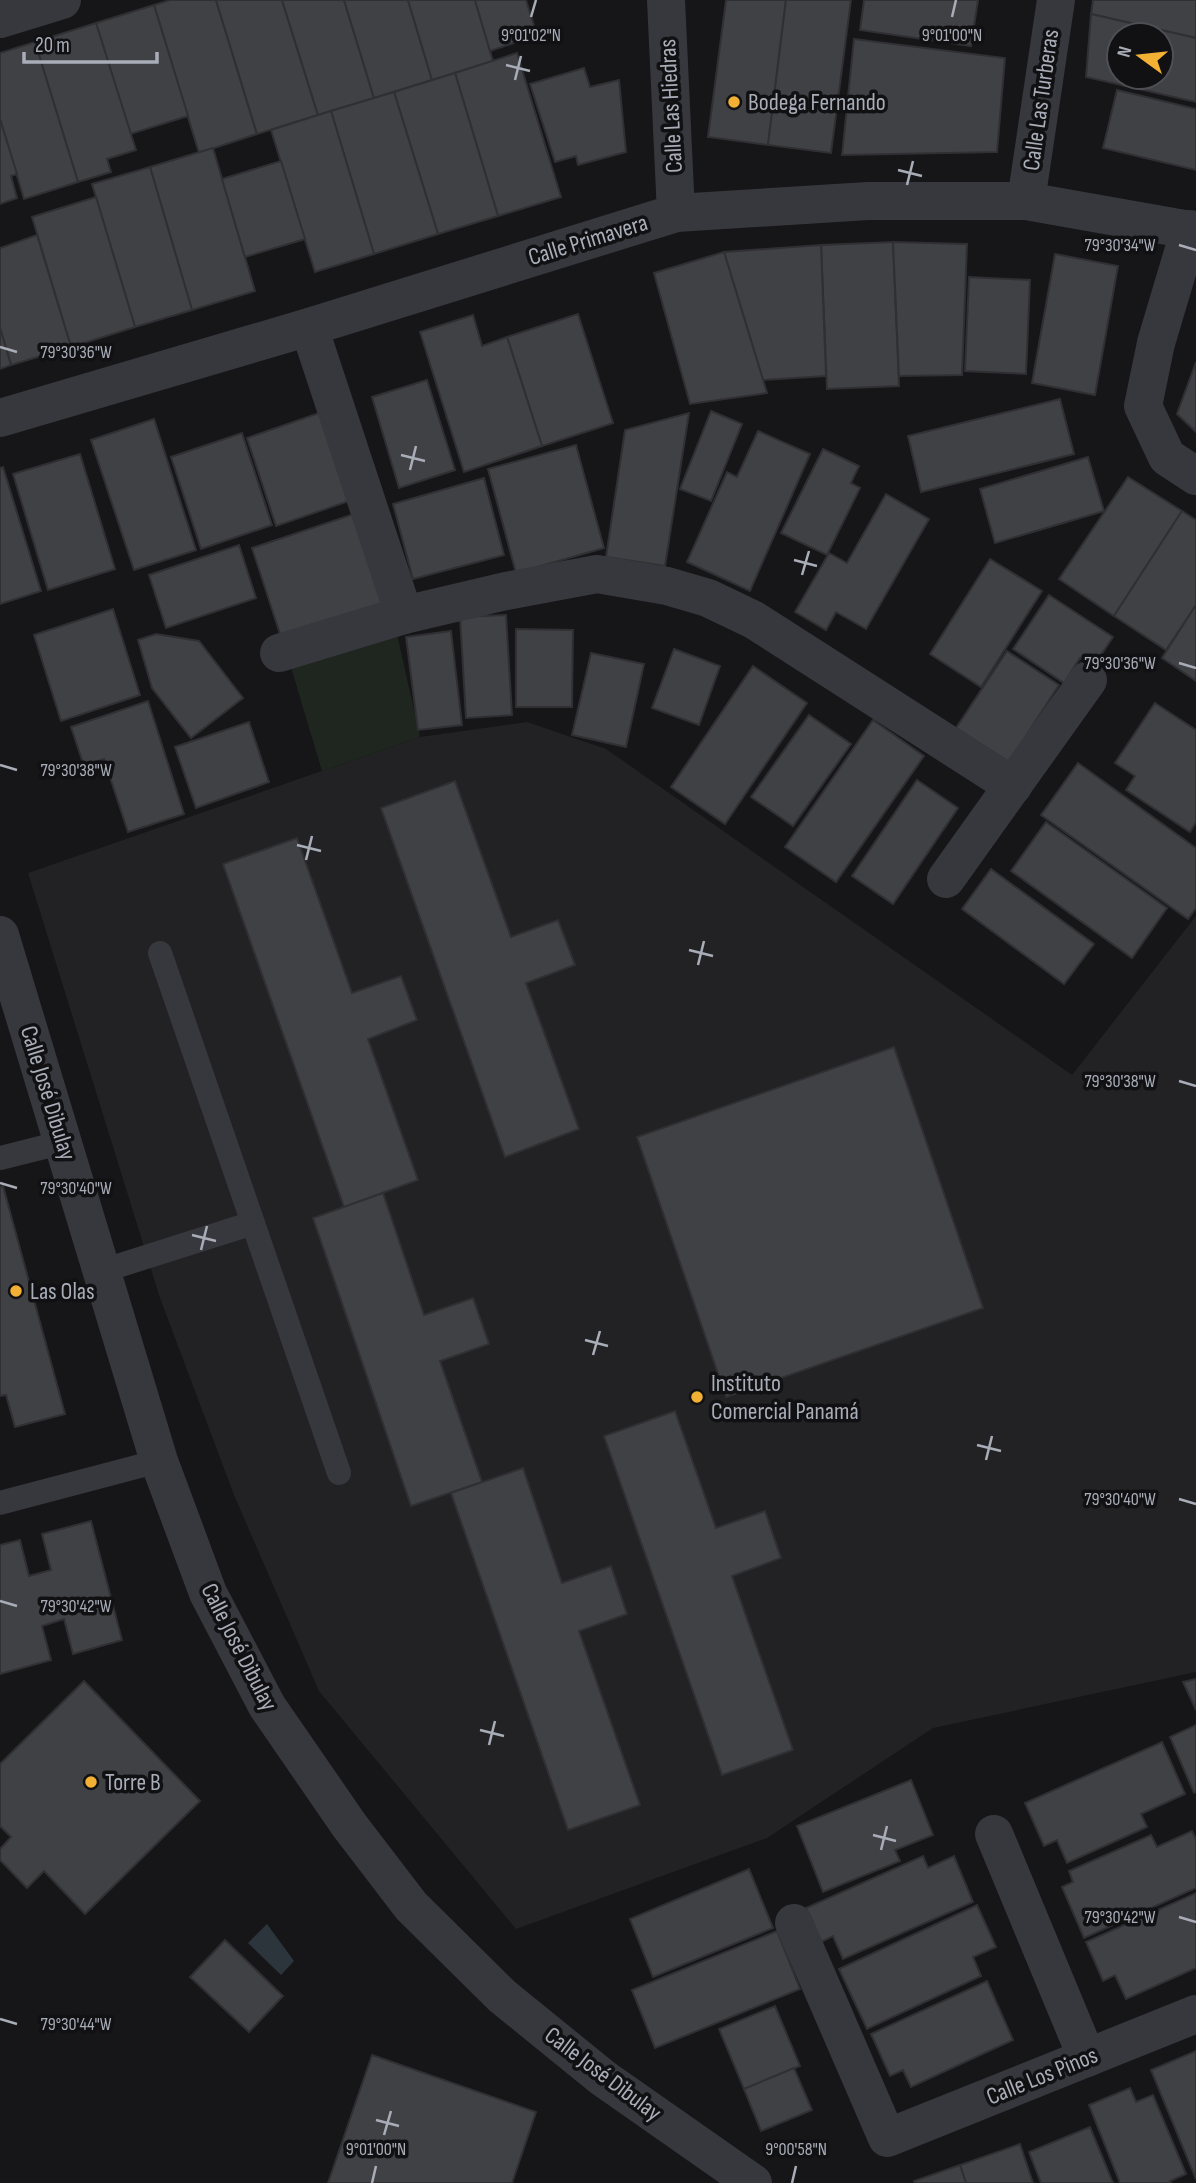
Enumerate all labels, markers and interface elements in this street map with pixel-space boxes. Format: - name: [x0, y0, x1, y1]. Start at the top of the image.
- scale bar: [24, 21, 158, 65]
- north arrow: [1105, 21, 1175, 91]
- text: 9°01'02"N: [501, 25, 561, 46]
- text: 9°01'00"N: [922, 25, 982, 46]
- street label: Calle Las Turberas: [1017, 28, 1065, 172]
- text: 20 m: [35, 33, 70, 58]
- street label: Calle Las Hiedras: [653, 38, 689, 174]
- text: N: [1113, 44, 1137, 60]
- place label: Bodega Fernando: [748, 88, 886, 117]
- marker: Bodega Fernando: [726, 94, 742, 110]
- street label: Calle Primavera: [525, 208, 651, 272]
- text: 79°30'34"W: [1084, 235, 1156, 256]
- text: 79°30'36"W: [40, 342, 112, 363]
- text: 79°30'36"W: [1084, 653, 1156, 674]
- text: 79°30'38"W: [40, 760, 112, 781]
- street label: Calle José Dibulay: [14, 1022, 82, 1164]
- text: 79°30'38"W: [1084, 1071, 1156, 1092]
- text: 79°30'40"W: [40, 1178, 112, 1199]
- place label: Las Olas: [30, 1277, 95, 1306]
- marker: Las Olas: [8, 1283, 24, 1299]
- place label: Instituto Comercial Panamá: [711, 1369, 859, 1426]
- marker: Instituto Comercial Panamá: [689, 1389, 705, 1405]
- text: 79°30'40"W: [1084, 1489, 1156, 1510]
- street label: Calle José Dibulay: [195, 1579, 283, 1715]
- text: 79°30'42"W: [41, 1596, 112, 1617]
- place label: Torre B: [105, 1768, 161, 1797]
- marker: Torre B: [83, 1774, 99, 1790]
- text: 79°30'42"W: [1085, 1907, 1156, 1928]
- text: 79°30'44"W: [40, 2014, 112, 2035]
- street label: Calle José Dibulay: [539, 2021, 667, 2127]
- street label: Calle Los Pinos: [982, 2041, 1102, 2111]
- text: 9°01'00"N: [346, 2139, 406, 2160]
- text: 9°00'58"N: [765, 2139, 827, 2160]

